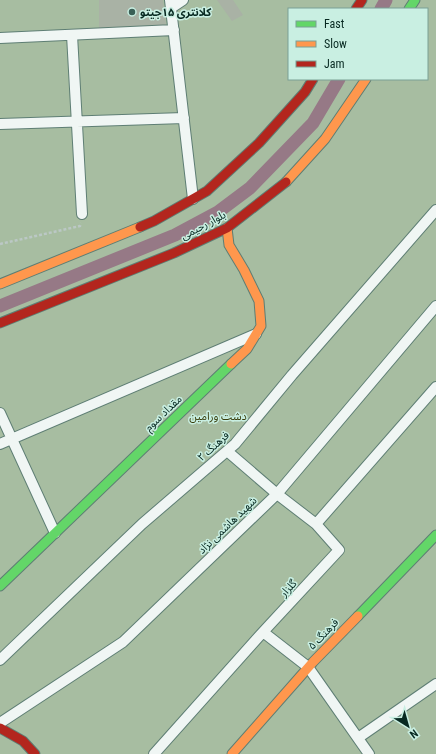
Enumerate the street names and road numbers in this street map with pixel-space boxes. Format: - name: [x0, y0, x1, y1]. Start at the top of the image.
- street label: بلوار رحیمی: [178, 208, 228, 243]
- street label: مقداد سوم: [142, 392, 185, 435]
- street label: فرهنگ ۲: [195, 429, 232, 464]
- street label: شهید هاشمی نژاد: [195, 494, 260, 557]
- street label: گلزار: [277, 577, 300, 600]
- street label: فرهنگ ۵: [305, 616, 341, 653]

